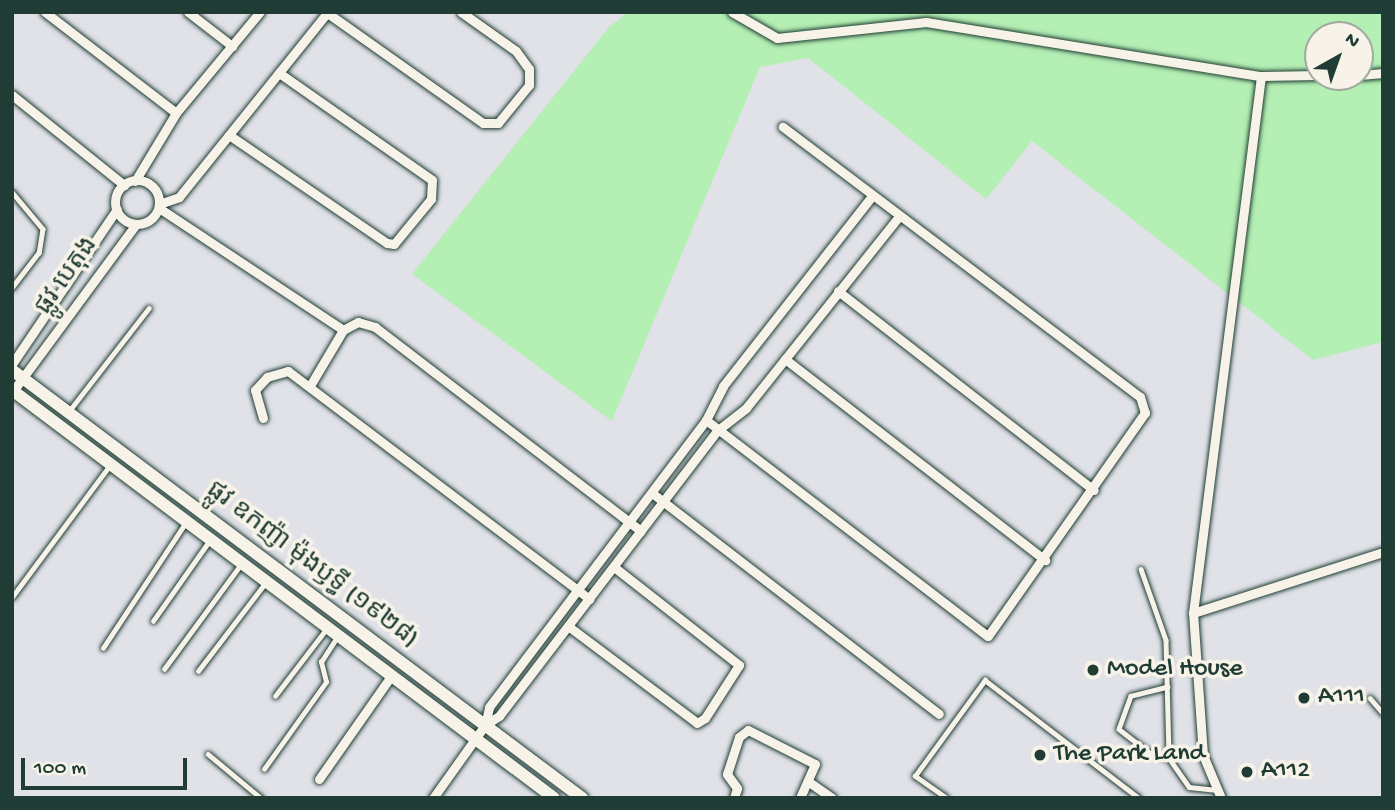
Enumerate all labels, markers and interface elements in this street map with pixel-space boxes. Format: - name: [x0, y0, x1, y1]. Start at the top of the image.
- north arrow: [1304, 21, 1374, 91]
- text: N: [1339, 28, 1364, 54]
- street label: ផ្លូវ បេតុង: [30, 232, 106, 322]
- street label: ផ្លូវ ឧកញ៉ា ម៉ុងឫទ្ធី (១៩២៨): [199, 476, 423, 656]
- place label: Model House: [1107, 654, 1243, 686]
- marker: Model House: [1085, 662, 1101, 678]
- place label: A111: [1318, 682, 1365, 714]
- marker: A111: [1296, 690, 1312, 706]
- place label: The Park Land: [1054, 739, 1205, 771]
- scale bar: [24, 744, 191, 788]
- marker: The Park Land: [1032, 747, 1048, 763]
- place label: A112: [1261, 756, 1310, 788]
- text: 100 m: [34, 757, 86, 782]
- marker: A112: [1239, 764, 1255, 780]

